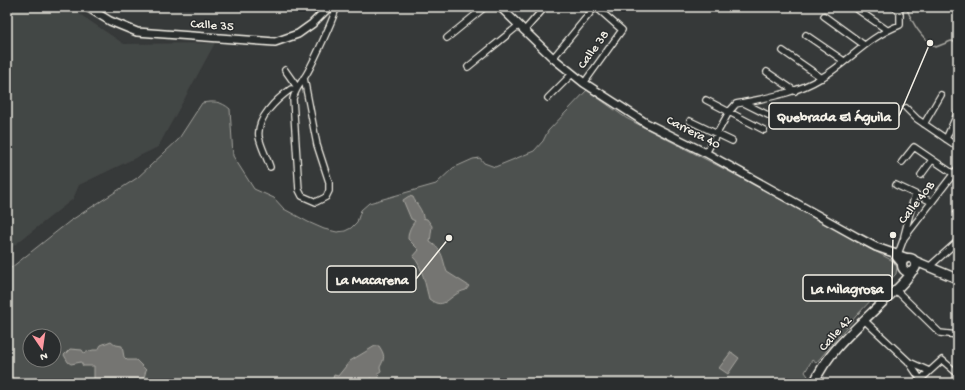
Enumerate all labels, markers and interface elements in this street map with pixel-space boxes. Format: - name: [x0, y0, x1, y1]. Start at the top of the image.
- street label: Calle 35: [190, 17, 234, 35]
- street label: Calle 38: [575, 28, 613, 72]
- callout: Quebrada El Águila: [769, 103, 899, 129]
- text: Quebrada El Águila: [777, 109, 892, 127]
- street label: Carrera 40: [663, 113, 723, 153]
- street label: Calle 40B: [896, 178, 939, 227]
- callout: La Macarena: [327, 266, 416, 292]
- text: La Macarena: [336, 273, 410, 290]
- callout: La Milagrosa: [803, 275, 892, 301]
- text: La Milagrosa: [811, 282, 885, 299]
- street label: Calle 42: [816, 313, 856, 355]
- north arrow: [22, 328, 62, 368]
- text: N: [39, 349, 49, 362]

